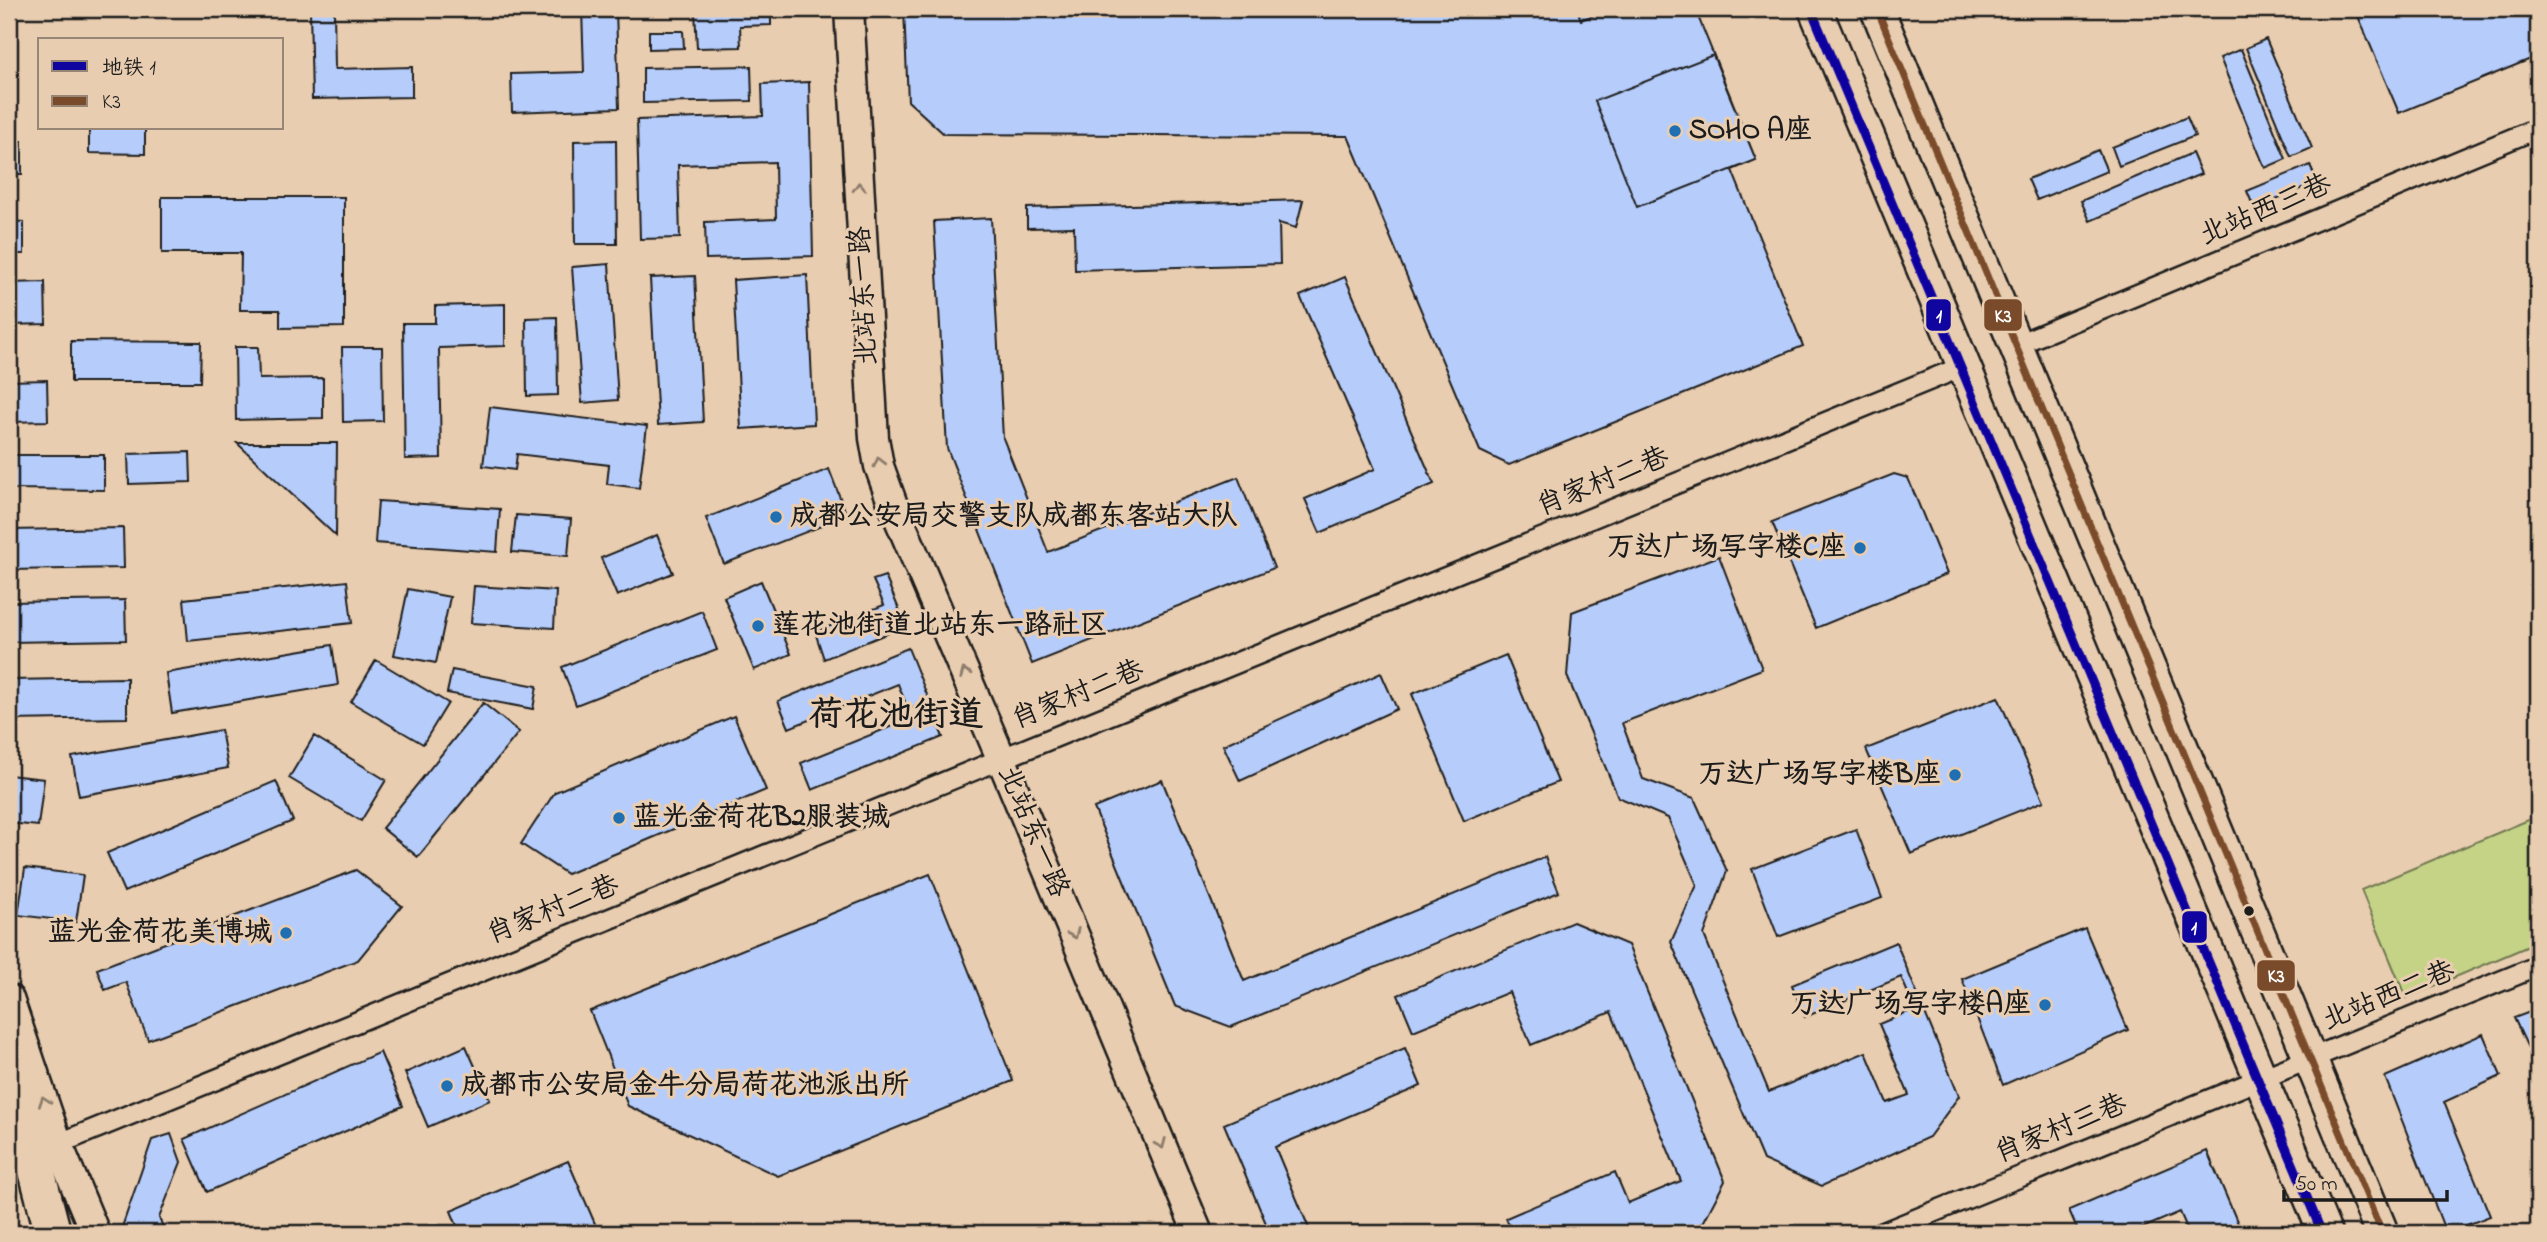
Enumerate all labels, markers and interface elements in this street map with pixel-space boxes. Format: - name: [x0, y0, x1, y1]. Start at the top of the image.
- legend: [38, 38, 284, 130]
- text: 地铁 1: [102, 54, 156, 84]
- text: K3: [102, 88, 121, 118]
- place label: SOHO A座: [1689, 111, 1812, 152]
- marker: SOHO A座: [1667, 123, 1683, 139]
- street label: 北站西三巷: [2194, 164, 2339, 257]
- one-way arrow: [852, 181, 867, 192]
- street label: 北站东一路: [841, 225, 889, 367]
- line badge: 1: [1925, 298, 1952, 332]
- line badge: K3: [1983, 298, 2023, 332]
- text: 1: [1936, 304, 1942, 331]
- text: K3: [1994, 304, 2012, 331]
- street label: 肖家村二巷: [1530, 437, 1677, 528]
- one-way arrow: [873, 456, 887, 468]
- place label: 成都公安局交警支队成都东客站大队: [790, 497, 1238, 538]
- marker: 成都公安局交警支队成都东客站大队: [768, 509, 784, 525]
- place label: 万达广场写字楼C座: [1607, 528, 1846, 569]
- marker: 万达广场写字楼C座: [1852, 540, 1868, 556]
- place label: 莲花池街道北站东一路社区: [772, 606, 1108, 647]
- marker: 莲花池街道北站东一路社区: [750, 618, 766, 634]
- street label: 肖家村二巷: [1005, 650, 1152, 741]
- one-way arrow: [959, 667, 973, 679]
- district label: 荷花池街道: [808, 691, 984, 742]
- place label: 万达广场写字楼B座: [1698, 755, 1941, 796]
- street label: 北站东一路: [986, 760, 1078, 904]
- marker: 万达广场写字楼B座: [1947, 767, 1963, 783]
- place label: 蓝光金荷花B2服装城: [633, 798, 890, 839]
- marker: 蓝光金荷花B2服装城: [611, 810, 627, 826]
- street label: 肖家村二巷: [480, 865, 627, 956]
- unlabelled marker: [2242, 904, 2256, 918]
- line badge: 1: [2181, 910, 2208, 944]
- place label: 蓝光金荷花美博城: [48, 913, 272, 954]
- text: 1: [2191, 916, 2197, 943]
- marker: 蓝光金荷花美博城: [278, 925, 294, 941]
- one-way arrow: [1066, 927, 1080, 939]
- street label: 北站西二巷: [2316, 951, 2463, 1042]
- line badge: K3: [2256, 959, 2296, 992]
- text: K3: [2267, 964, 2285, 991]
- place label: 万达广场写字楼A座: [1790, 985, 2031, 1026]
- marker: 万达广场写字楼A座: [2037, 997, 2053, 1013]
- place label: 成都市公安局金牛分局荷花池派出所: [461, 1066, 909, 1107]
- marker: 成都市公安局金牛分局荷花池派出所: [439, 1078, 455, 1094]
- street label: 肖家村三巷: [1988, 1084, 2135, 1175]
- one-way arrow: [38, 1096, 52, 1108]
- one-way arrow: [1153, 1138, 1167, 1150]
- scale bar: [2284, 1158, 2447, 1202]
- text: 50 m: [2295, 1170, 2338, 1200]

